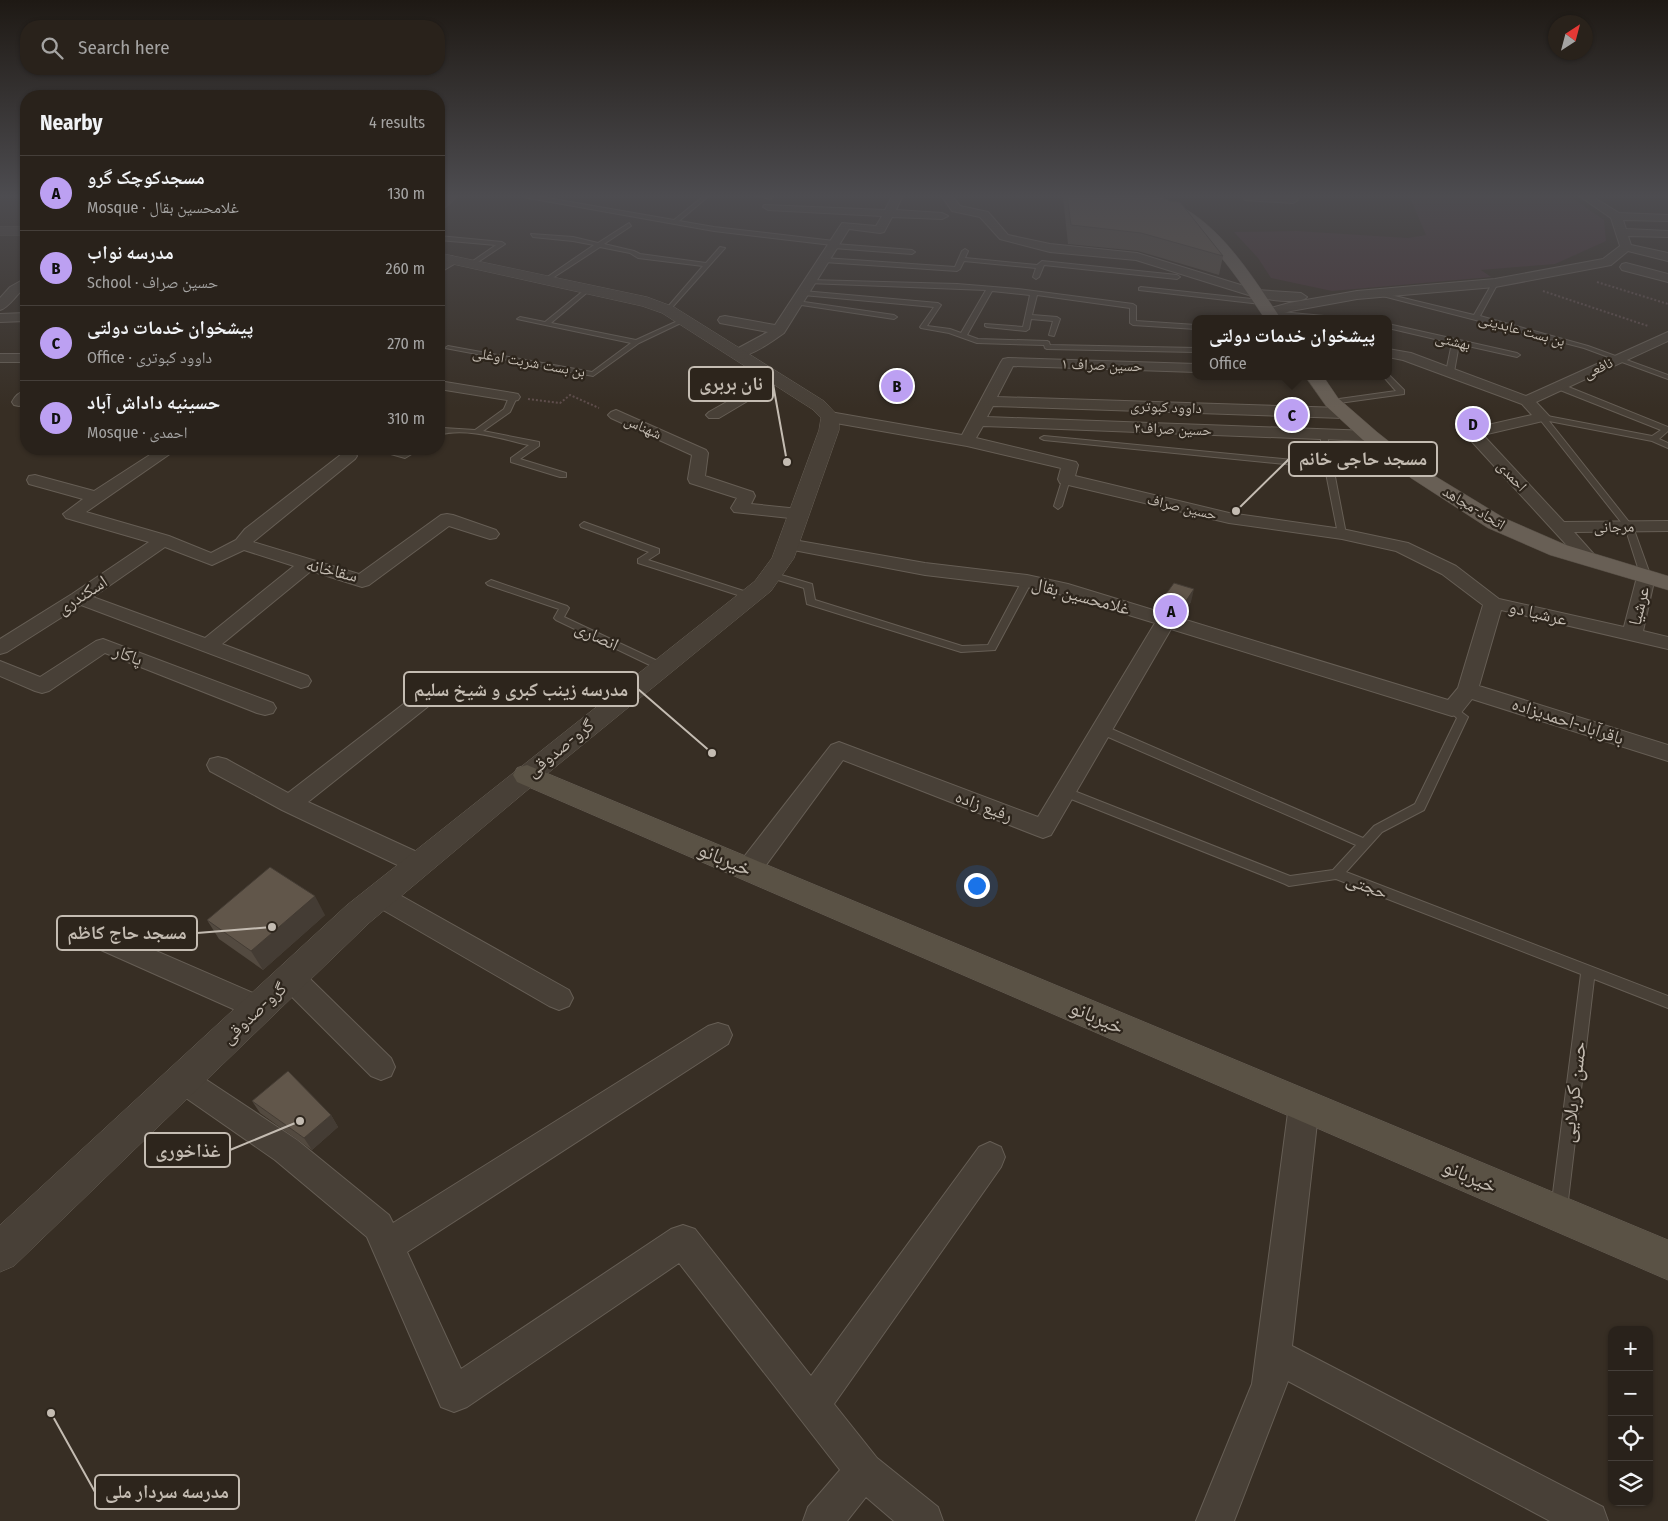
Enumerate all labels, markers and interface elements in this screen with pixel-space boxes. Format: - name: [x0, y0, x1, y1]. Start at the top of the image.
- north arrow: [1548, 15, 1593, 60]
- search box: [20, 20, 445, 75]
- icon: search: [38, 34, 66, 62]
- text: Search here: [78, 36, 170, 59]
- text: Nearby: [40, 110, 102, 136]
- text: 4 results: [369, 113, 425, 132]
- text: مسجدکوچک گرو: [87, 166, 205, 189]
- text: A: [52, 184, 60, 203]
- text: 130 m: [387, 184, 425, 203]
- text: Mosque · غلامحسین بقال: [87, 198, 239, 217]
- text: مدرسه نواب: [87, 241, 174, 264]
- text: B: [52, 259, 60, 278]
- text: 260 m: [386, 259, 425, 278]
- text: School · حسین صراف: [87, 273, 218, 292]
- street label: بن بست عابدینی: [1477, 310, 1567, 351]
- popup: [1192, 315, 1392, 380]
- text: پیشخوان خدمات دولتی: [87, 316, 253, 339]
- text: پیشخوان خدمات دولتی: [1209, 324, 1375, 347]
- street label: بهشتی: [1433, 328, 1472, 355]
- text: C: [52, 334, 60, 353]
- text: 270 m: [387, 334, 425, 353]
- street label: بن بست شربت اوغلی: [471, 343, 587, 382]
- text: Office · داوود کبوتری: [87, 348, 212, 367]
- street label: نافعی: [1580, 353, 1616, 384]
- text: Office: [1209, 354, 1247, 373]
- street label: حسین صراف ۱: [1061, 355, 1144, 376]
- callout: نان بربری: [689, 367, 773, 401]
- pin: B: [881, 367, 913, 405]
- text: نان بربری: [699, 372, 763, 395]
- text: حسینیه داداش آباد: [87, 391, 220, 414]
- pin: C: [1276, 396, 1308, 434]
- street label: داوود کبوتری: [1130, 397, 1202, 418]
- pin: D: [1457, 405, 1489, 443]
- text: D: [51, 409, 61, 428]
- text: 310 m: [388, 409, 425, 428]
- street label: شهناس: [621, 411, 665, 444]
- street label: حسین صراف۲: [1134, 419, 1213, 440]
- text: Mosque · احمدی: [87, 423, 187, 442]
- callout: مسجد حاجی خانم: [1289, 442, 1437, 476]
- text: مسجد حاجی خانم: [1299, 447, 1427, 471]
- street label: احمدی: [1493, 457, 1531, 496]
- street label: اتحاد-مجاهد: [1440, 482, 1508, 534]
- street label: حسین صراف: [1145, 490, 1219, 525]
- street label: مرجانی: [1594, 518, 1635, 537]
- street label: سقاخانه: [304, 553, 360, 587]
- street label: اسکندری: [52, 570, 112, 620]
- street label: غلامحسین بقال: [1030, 572, 1132, 620]
- street label: عرشیا: [1624, 584, 1654, 628]
- pin: A: [1155, 592, 1187, 630]
- street label: عرشیا دو: [1507, 596, 1569, 630]
- street label: انصاری: [572, 616, 622, 656]
- street label: پاکار: [109, 639, 146, 671]
- callout: مدرسه زینب کبری و شیخ سلیم: [404, 672, 638, 706]
- text: مدرسه زینب کبری و شیخ سلیم: [414, 678, 628, 702]
- street label: باقرآباد-احمدیزاده: [1509, 693, 1627, 749]
- street label: گرو-صدوقی: [522, 714, 599, 782]
- street label: رفیع زاده: [952, 785, 1016, 828]
- street label: خیربانو: [694, 836, 756, 882]
- street label: حجتی: [1343, 868, 1391, 904]
- your location: [964, 873, 990, 899]
- callout: مسجد حاج کاظم: [57, 916, 197, 950]
- text: مسجد حاج کاظم: [67, 921, 187, 945]
- street label: گرو-صدوقی: [217, 977, 291, 1049]
- street label: خیربانو: [1066, 994, 1128, 1040]
- street label: حسن کربلایی: [1554, 1040, 1592, 1144]
- callout: غذاخوری: [145, 1133, 230, 1167]
- text: غذاخوری: [155, 1139, 221, 1162]
- street label: خیربانو: [1439, 1153, 1501, 1199]
- map controls: [1608, 1326, 1653, 1506]
- button: +: [1608, 1326, 1653, 1371]
- button: −: [1608, 1371, 1653, 1416]
- button: locate: [1608, 1416, 1653, 1461]
- button: layers: [1608, 1461, 1653, 1506]
- callout: مدرسه سردار ملی: [95, 1475, 239, 1509]
- text: مدرسه سردار ملی: [105, 1480, 229, 1503]

